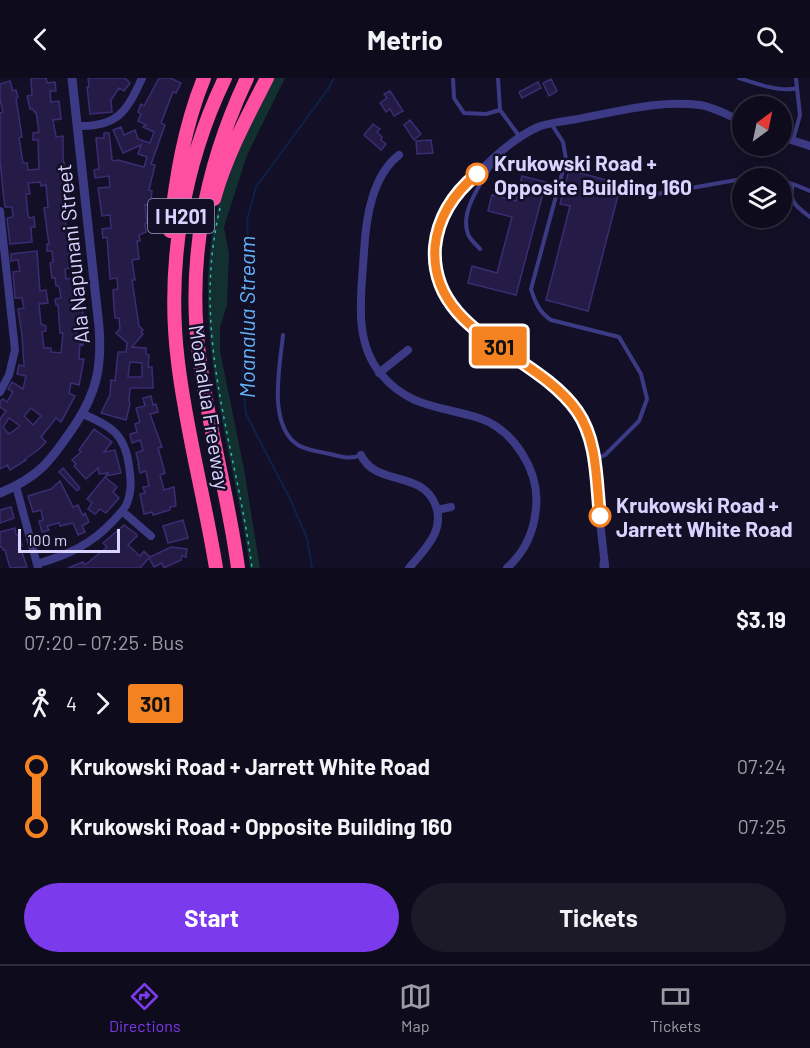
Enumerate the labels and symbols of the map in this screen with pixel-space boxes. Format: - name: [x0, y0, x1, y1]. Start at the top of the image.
- north arrow: [732, 96, 792, 156]
- place label: Krukowski Road + Opposite Building 160: [494, 150, 692, 199]
- street label: Ala Napunani Street: [50, 163, 94, 345]
- marker: Krukowski Road + Opposite Building 160: [466, 163, 488, 185]
- road number: I H201: [148, 199, 214, 233]
- water label: Moanalua Stream: [233, 236, 259, 398]
- street label: Moanalua Freeway: [185, 323, 235, 492]
- line badge: 301: [464, 326, 534, 366]
- place label: Krukowski Road + Jarrett White Road: [616, 492, 793, 541]
- marker: Krukowski Road + Jarrett White Road: [589, 505, 611, 527]
- scale bar: [18, 526, 120, 553]

